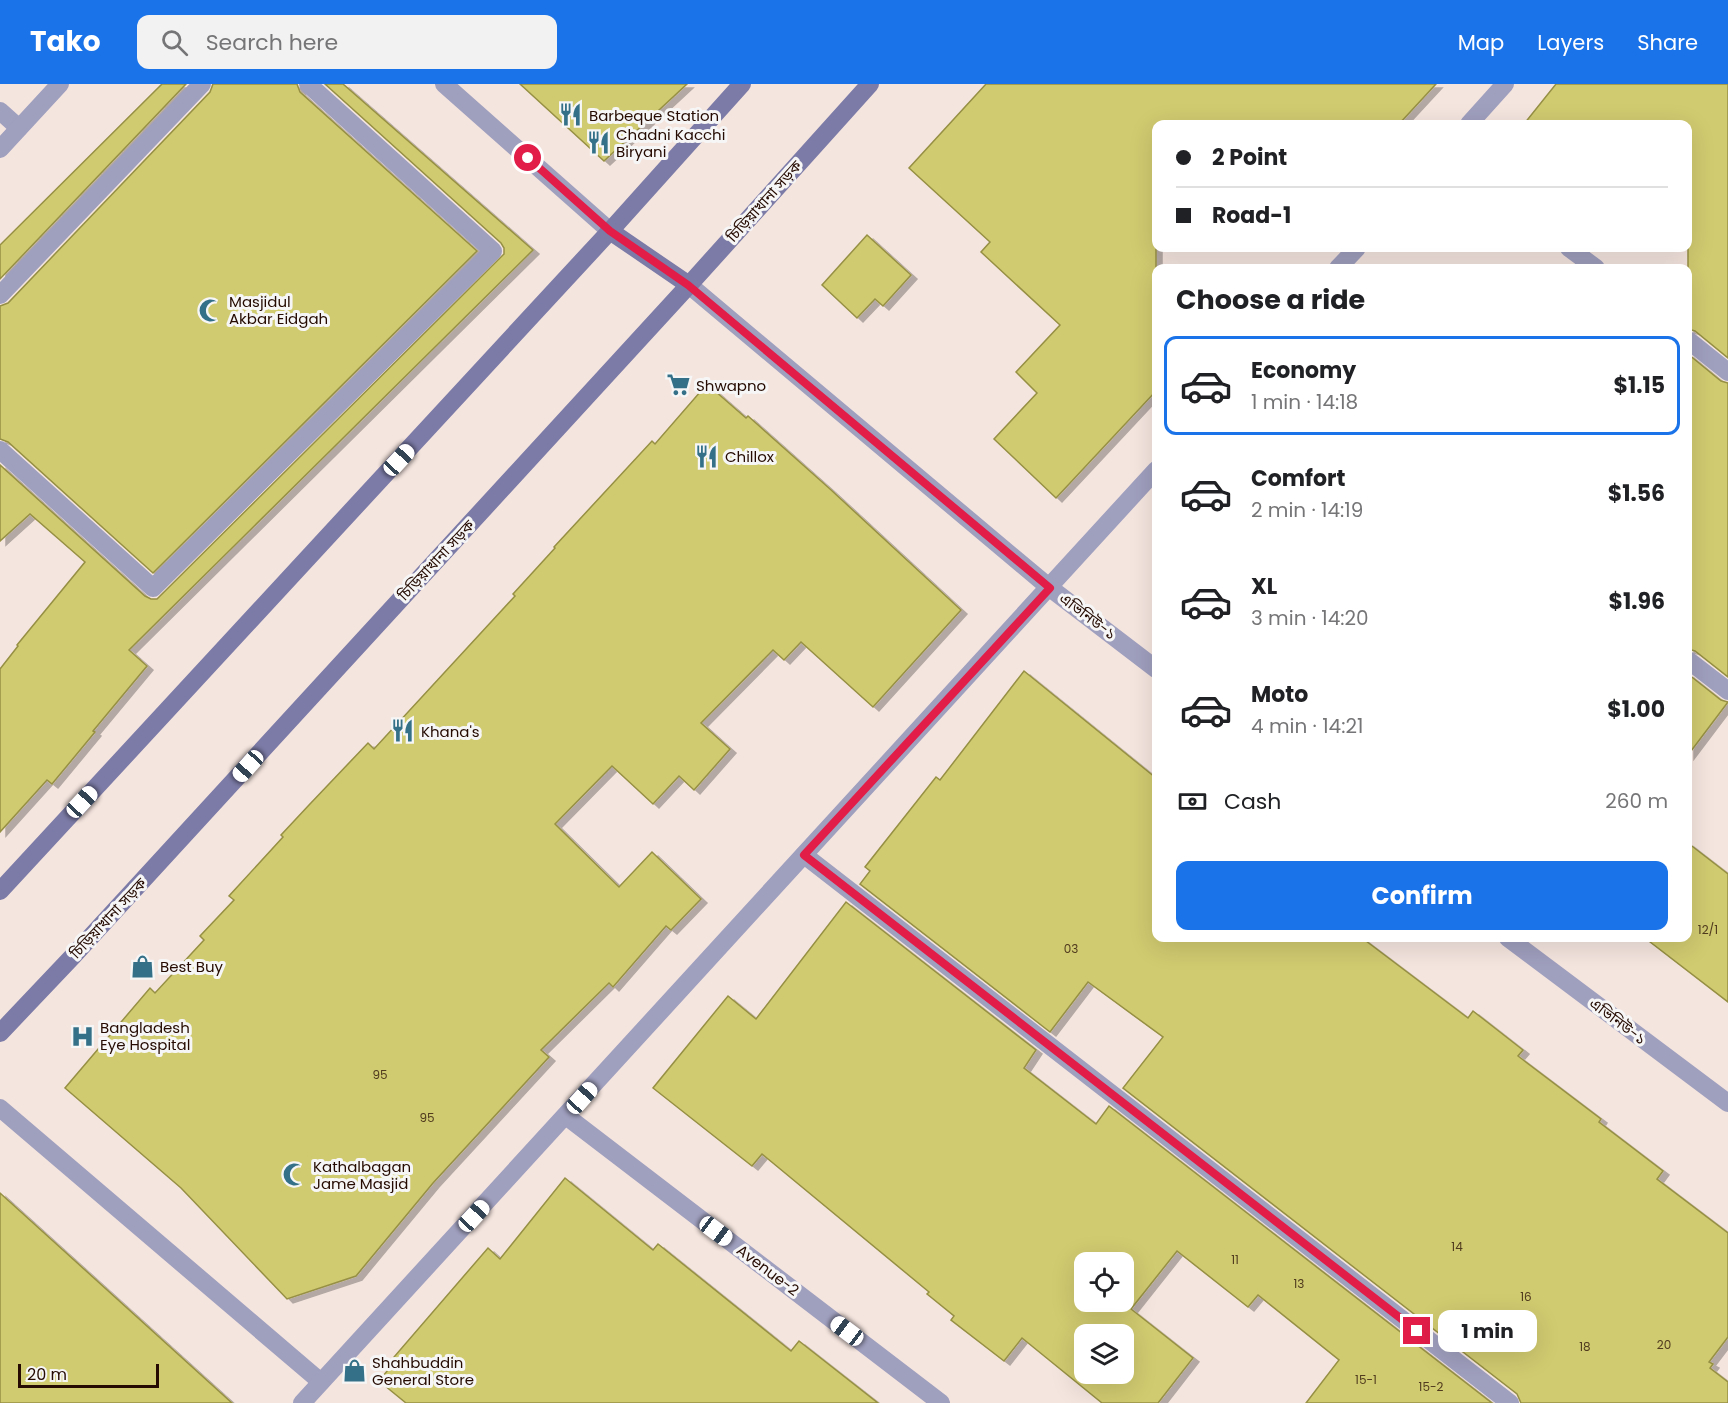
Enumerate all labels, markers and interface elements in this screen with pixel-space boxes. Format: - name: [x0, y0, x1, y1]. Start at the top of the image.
- search box: [137, 15, 557, 69]
- text: Tako: [30, 22, 101, 61]
- icon: search: [158, 26, 191, 59]
- text: Search here: [206, 27, 338, 58]
- text: Map: [1458, 28, 1504, 57]
- text: Layers: [1537, 28, 1604, 57]
- text: Share: [1637, 28, 1698, 57]
- restaurant icon: Barbeque Station: [558, 102, 584, 128]
- place label: Barbeque Station: [589, 105, 719, 126]
- place label: Chadni Kacchi Biryani: [616, 124, 725, 162]
- restaurant icon: Chadni Kacchi Biryani: [585, 130, 611, 156]
- text: 2 Point: [1212, 142, 1287, 173]
- route start: [514, 144, 541, 171]
- street label: চিড়িয়াখানা সড়ক: [721, 155, 807, 247]
- text: Road-1: [1212, 200, 1291, 231]
- text: Choose a ride: [1176, 281, 1365, 318]
- place label: Masjidul Akbar Eidgah: [229, 291, 328, 329]
- mosque icon: Masjidul Akbar Eidgah: [198, 297, 224, 323]
- text: Economy: [1251, 355, 1356, 386]
- icon: car: [1179, 359, 1233, 413]
- text: $1.15: [1613, 370, 1665, 401]
- supermarket icon: Shwapno: [665, 372, 691, 398]
- place label: Shwapno: [696, 375, 766, 396]
- text: 1 min · 14:18: [1251, 388, 1358, 416]
- car: [380, 441, 418, 479]
- restaurant icon: Chillox: [694, 443, 720, 469]
- place label: Chillox: [725, 446, 774, 467]
- text: Comfort: [1251, 463, 1345, 494]
- icon: car: [1179, 467, 1233, 521]
- text: $1.56: [1608, 478, 1665, 509]
- text: 2 min · 14:19: [1251, 496, 1363, 524]
- street label: চিড়িয়াখানা সড়ক: [392, 514, 479, 606]
- text: XL: [1251, 571, 1277, 602]
- icon: car: [1179, 575, 1233, 629]
- text: $1.96: [1609, 586, 1665, 617]
- street label: এভিনিউ-১: [1055, 588, 1121, 644]
- text: 3 min · 14:20: [1251, 604, 1369, 632]
- text: Moto: [1251, 679, 1308, 710]
- icon: car: [1179, 683, 1233, 737]
- text: $1.00: [1607, 694, 1665, 725]
- text: 4 min · 14:21: [1251, 712, 1363, 740]
- restaurant icon: Khana's: [390, 718, 416, 744]
- place label: Khana's: [421, 721, 480, 742]
- car: [229, 747, 267, 785]
- car: [63, 783, 101, 821]
- icon: cash: [1176, 785, 1209, 818]
- text: Cash: [1224, 786, 1281, 817]
- text: 260 m: [1605, 787, 1668, 815]
- button: Confirm: [1176, 861, 1668, 930]
- street label: চিড়িয়াখানা সড়ক: [64, 872, 151, 964]
- house number: 12/1: [1698, 921, 1718, 938]
- house number: 03: [1064, 940, 1078, 957]
- shop icon: Best Buy: [129, 953, 155, 979]
- place label: Best Buy: [160, 956, 224, 977]
- street label: এভিনিউ-১: [1585, 993, 1651, 1049]
- place label: Bangladesh Eye Hospital: [100, 1017, 190, 1055]
- hospital icon: Bangladesh Eye Hospital: [69, 1023, 95, 1049]
- house number: 95: [372, 1066, 388, 1083]
- car: [563, 1079, 601, 1117]
- house number: 95: [419, 1109, 435, 1126]
- place label: Kathalbagan Jame Masjid: [313, 1156, 411, 1194]
- mosque icon: Kathalbagan Jame Masjid: [282, 1162, 308, 1188]
- car: [455, 1197, 493, 1235]
- car: [696, 1213, 736, 1249]
- house number: 14: [1451, 1238, 1463, 1255]
- street label: Avenue-2: [732, 1240, 804, 1300]
- house number: 11: [1231, 1251, 1239, 1268]
- map controls: [1074, 1252, 1134, 1384]
- button: locate: [1074, 1252, 1134, 1312]
- house number: 13: [1294, 1275, 1304, 1292]
- house number: 16: [1520, 1288, 1532, 1305]
- callout: 1 min: [1438, 1310, 1537, 1352]
- car: [827, 1313, 867, 1349]
- route end: [1403, 1317, 1430, 1344]
- text: 1 min: [1461, 1317, 1514, 1345]
- button: layers: [1074, 1324, 1134, 1384]
- house number: 20: [1657, 1336, 1671, 1353]
- house number: 18: [1579, 1338, 1591, 1355]
- place label: Shahbuddin General Store: [372, 1352, 474, 1390]
- shop icon: Shahbuddin General Store: [341, 1358, 367, 1384]
- scale bar: [18, 1361, 159, 1388]
- text: 20 m: [27, 1363, 67, 1386]
- house number: 15-1: [1355, 1371, 1377, 1388]
- house number: 15-2: [1419, 1378, 1444, 1395]

